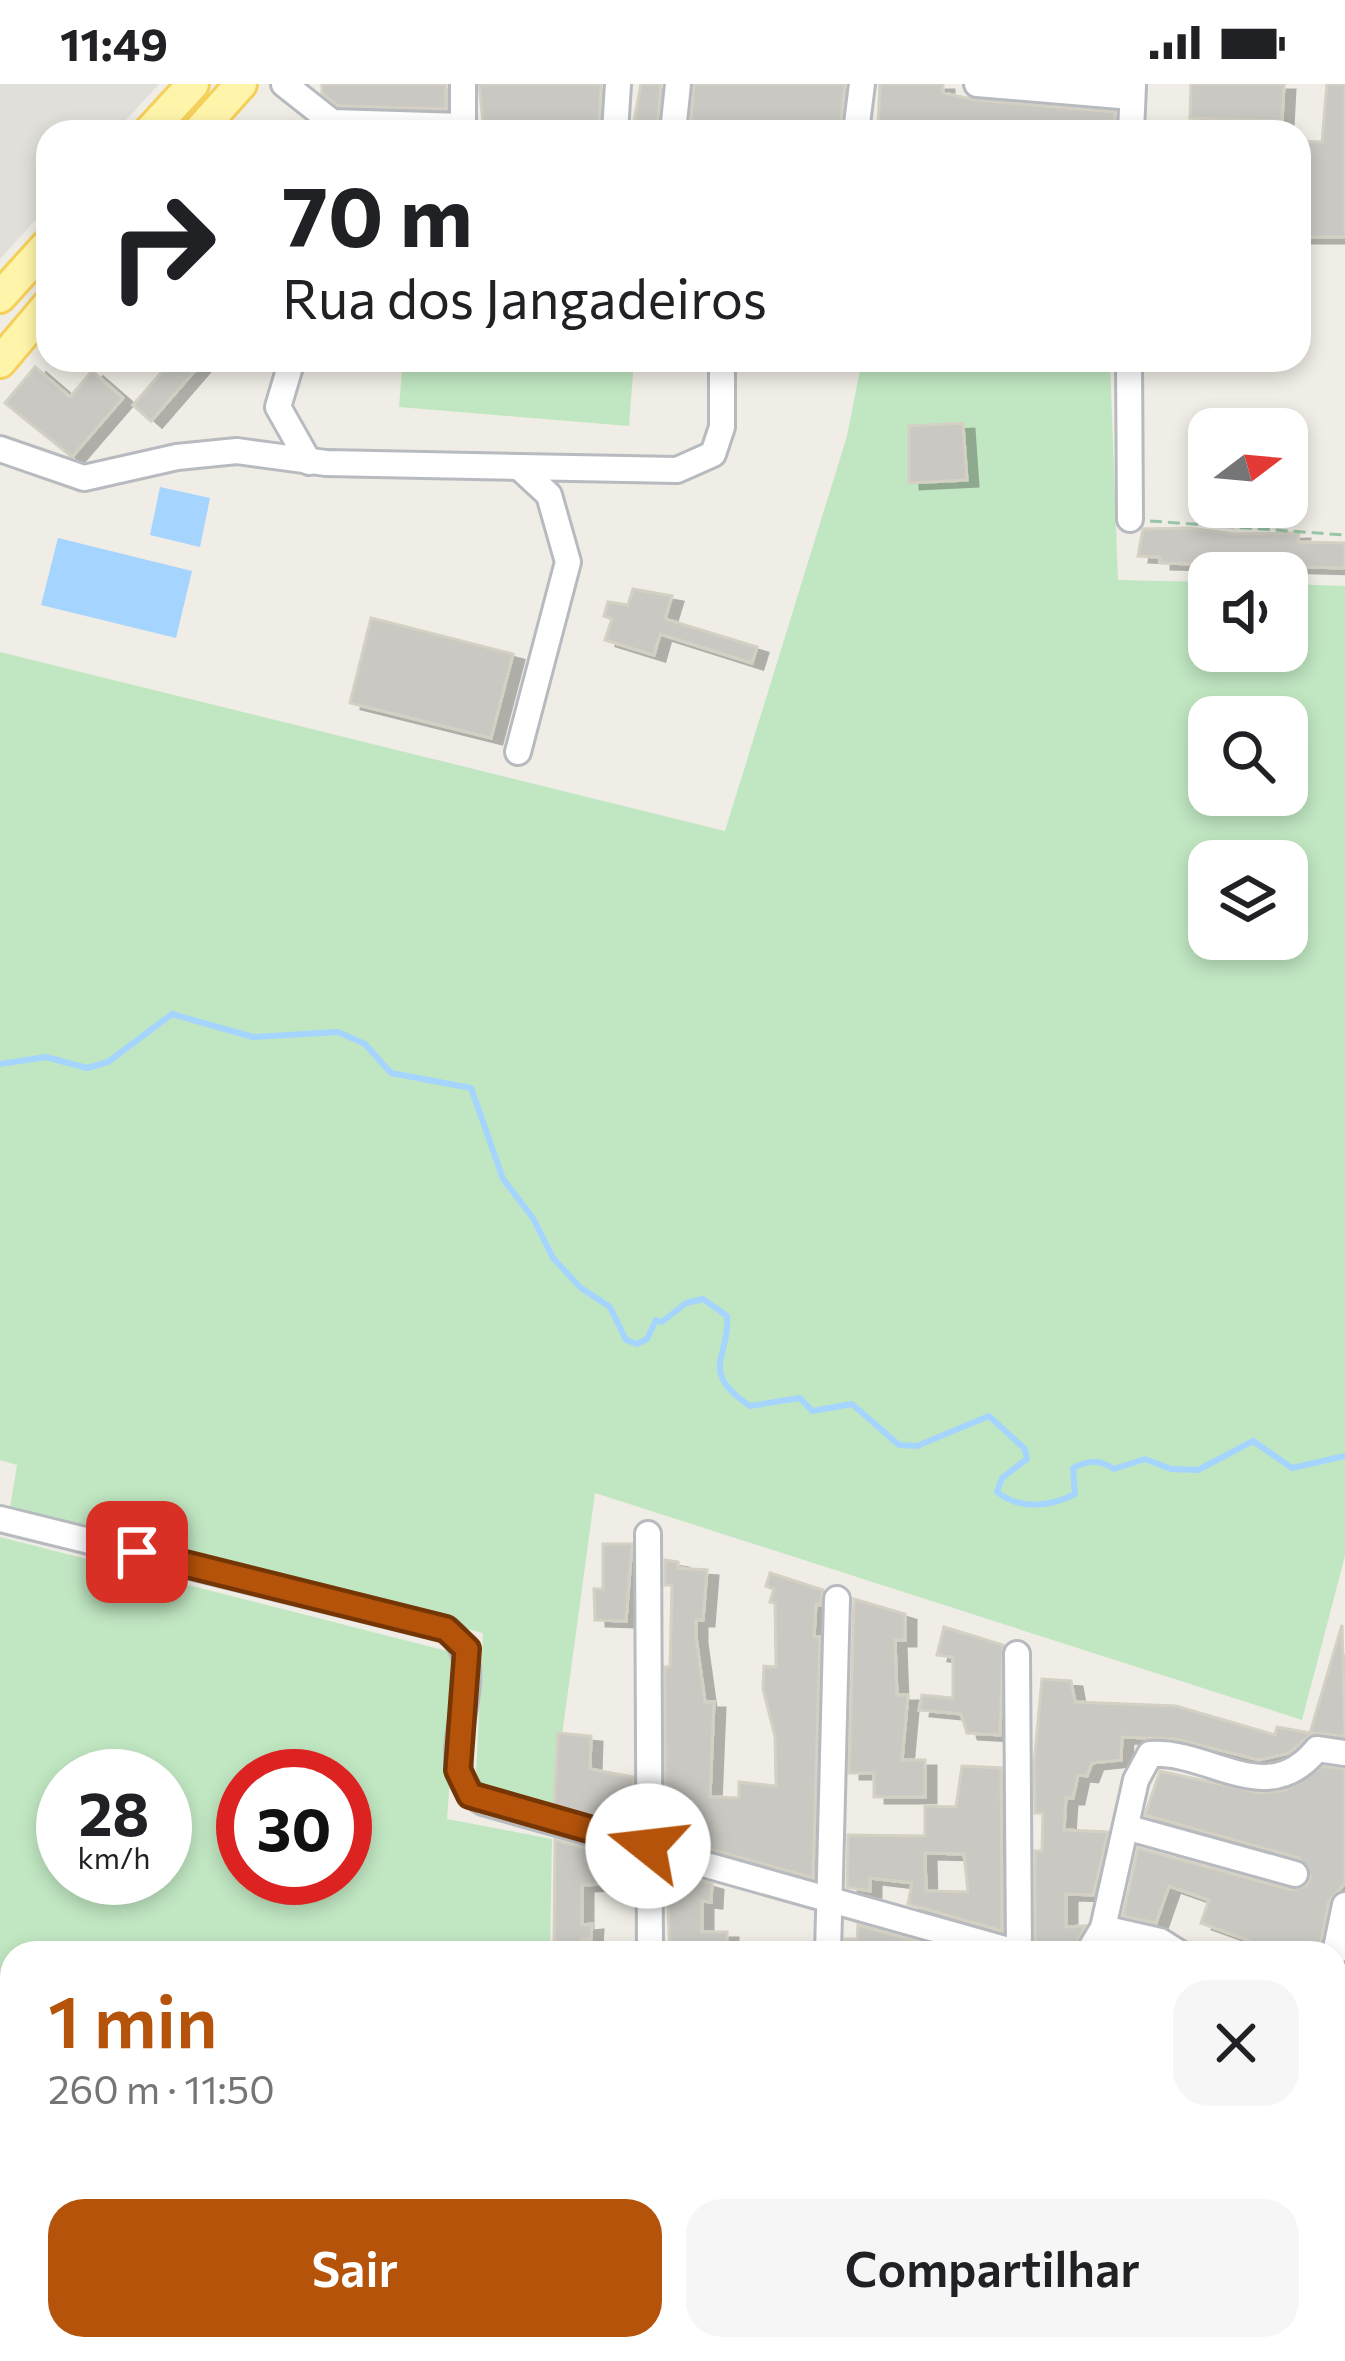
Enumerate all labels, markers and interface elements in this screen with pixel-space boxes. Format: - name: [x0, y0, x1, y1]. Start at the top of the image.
- text: 11:49: [60, 15, 168, 70]
- text: 70 m: [282, 162, 473, 264]
- icon: right: [84, 168, 240, 324]
- text: Rua dos Jangadeiros: [282, 264, 767, 330]
- north arrow: [1188, 408, 1308, 528]
- map controls: [1188, 408, 1308, 960]
- button: sound: [1188, 552, 1308, 672]
- button: search: [1188, 696, 1308, 816]
- button: layers: [1188, 840, 1308, 960]
- pin: [86, 1501, 188, 1603]
- icon: arrive: [104, 1519, 170, 1585]
- speed limit sign: 30: [216, 1749, 372, 1905]
- text: 28: [79, 1775, 149, 1848]
- position arrow: [585, 1783, 711, 1909]
- text: km/h: [78, 1838, 150, 1875]
- text: 1 min: [48, 1975, 218, 2063]
- button: close: [1173, 1980, 1299, 2106]
- text: 260 m · 11:50: [48, 2064, 275, 2112]
- button: Sair: [48, 2199, 662, 2337]
- button: Compartilhar: [686, 2199, 1299, 2337]

